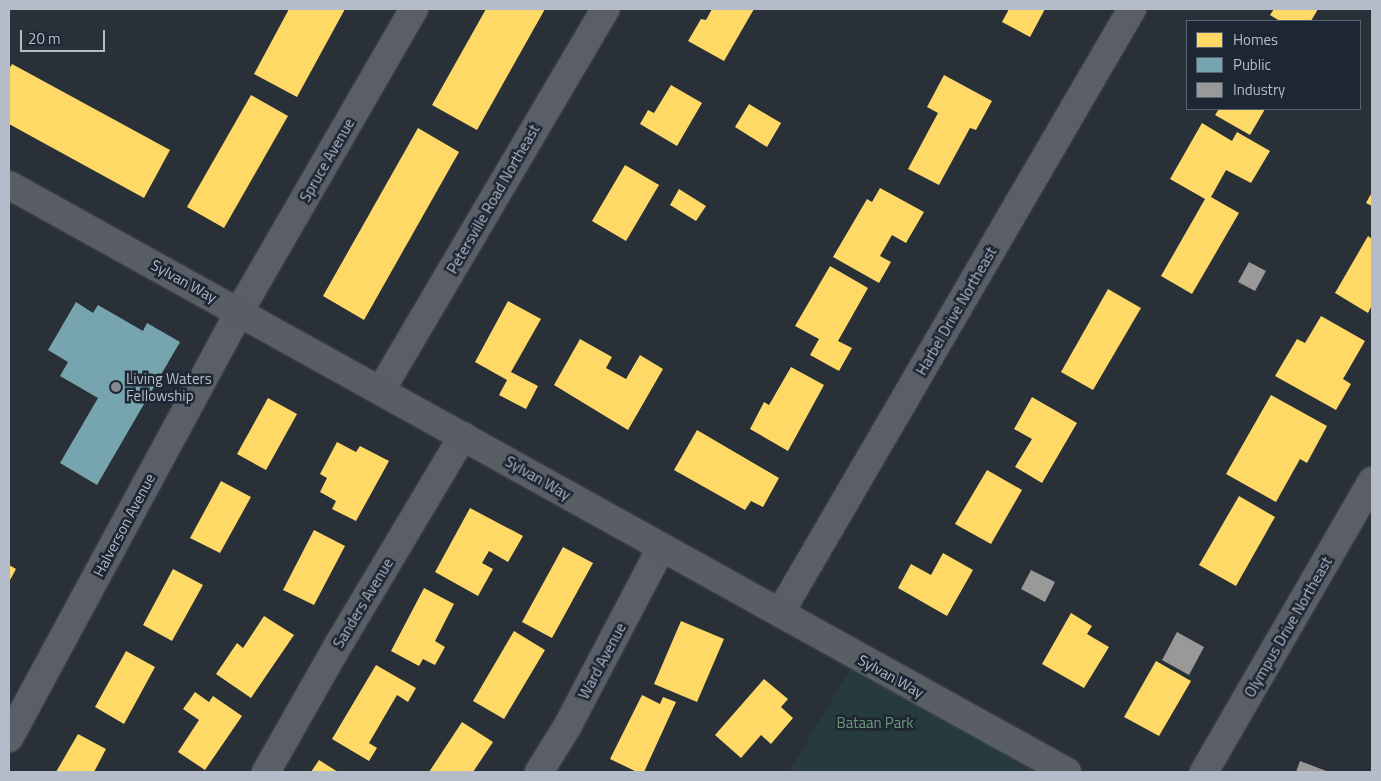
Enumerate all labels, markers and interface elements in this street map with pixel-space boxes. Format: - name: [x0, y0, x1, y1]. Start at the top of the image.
- scale bar: [22, 20, 108, 52]
- legend: [1186, 20, 1361, 110]
- text: 20 m: [28, 27, 61, 50]
- text: Homes: [1233, 28, 1278, 51]
- text: Public: [1233, 53, 1271, 76]
- text: Industry: [1233, 78, 1285, 101]
- street label: Spruce Avenue: [296, 115, 358, 205]
- street label: Petersville Road Northeast: [443, 121, 543, 277]
- street label: Harbel Drive Northeast: [912, 244, 1000, 378]
- street label: Sylvan Way: [148, 256, 220, 306]
- place label: Living Waters Fellowship: [126, 369, 212, 404]
- marker: Living Waters Fellowship: [110, 381, 122, 393]
- street label: Sylvan Way: [502, 452, 574, 504]
- street label: Halverson Avenue: [89, 470, 159, 580]
- street label: Olympus Drive Northeast: [1240, 554, 1336, 700]
- street label: Sanders Avenue: [329, 555, 397, 651]
- street label: Ward Avenue: [574, 620, 630, 702]
- street label: Sylvan Way: [855, 651, 927, 701]
- park label: Bataan Park: [836, 714, 914, 732]

